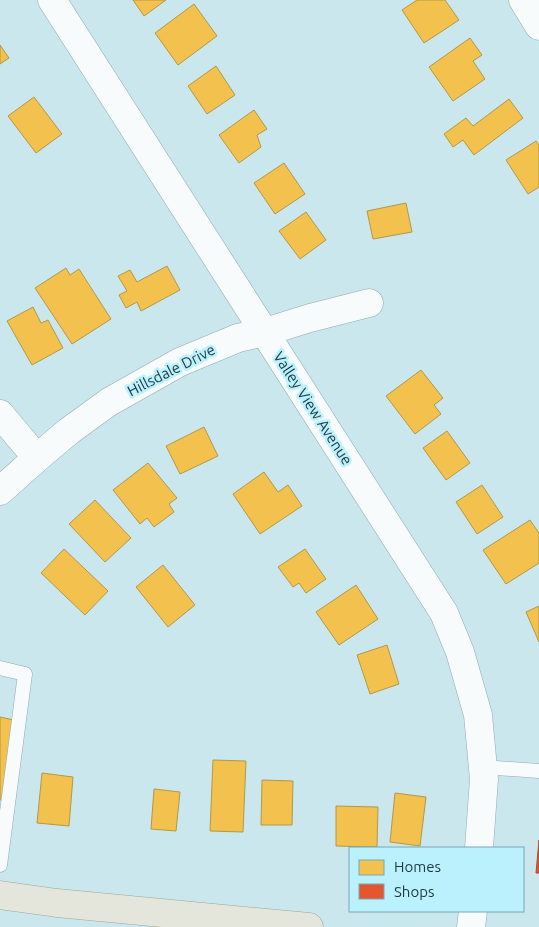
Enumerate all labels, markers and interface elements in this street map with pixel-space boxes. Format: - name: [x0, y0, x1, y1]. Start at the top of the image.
- street label: Hillsdale Drive: [124, 341, 218, 399]
- street label: Valley View Avenue: [270, 348, 356, 468]
- legend: [349, 847, 524, 912]
- text: Homes: [394, 858, 441, 875]
- text: Shops: [394, 883, 435, 900]

